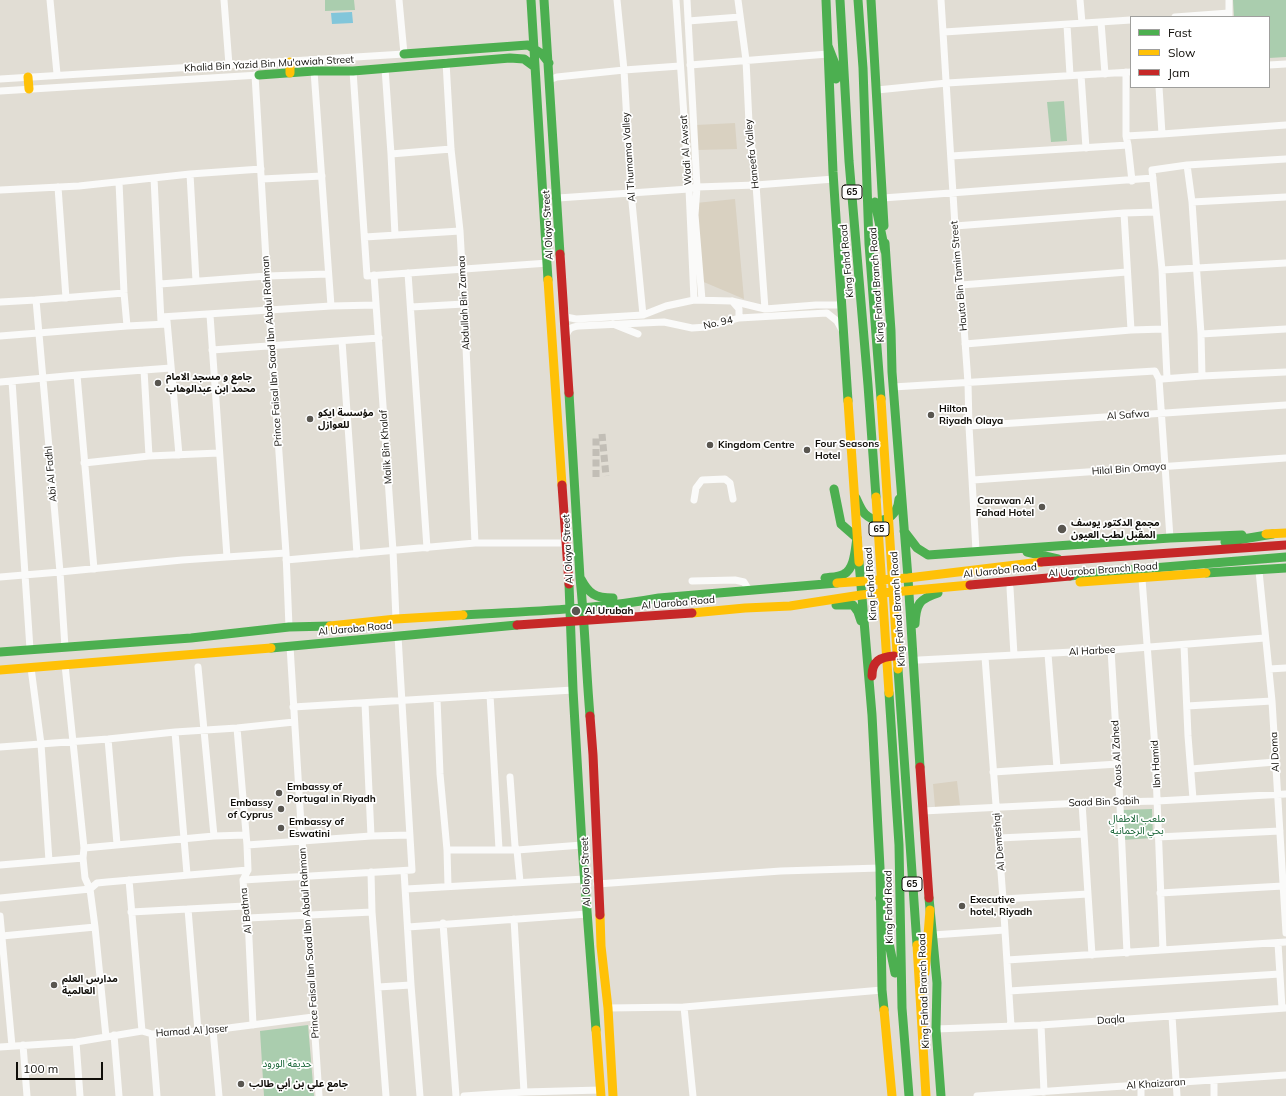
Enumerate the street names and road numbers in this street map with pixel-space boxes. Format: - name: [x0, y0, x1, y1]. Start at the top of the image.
- street label: Khalid Bin Yazid Bin Mu'awiah Street: [184, 54, 354, 74]
- street label: Al Thumama Valley: [620, 112, 638, 202]
- street label: Wadi Al Awsat: [678, 115, 694, 185]
- street label: Haneefa Valley: [742, 118, 762, 190]
- road number: 65: [842, 185, 862, 199]
- street label: Al Olaya Street: [540, 190, 556, 260]
- street label: Hauta Bin Tamim Street: [948, 220, 970, 332]
- street label: King Fahd Road: [838, 224, 856, 298]
- street label: King Fahad Branch Road: [867, 227, 887, 343]
- street label: Prince Faisal Ibn Saad Ibn Abdul Rahman: [259, 255, 285, 447]
- street label: Abdullah Bin Zamaa: [456, 255, 472, 351]
- street label: No. 94: [702, 314, 734, 332]
- street label: Al Safwa: [1106, 408, 1150, 422]
- street label: Malik Bin Khalaf: [377, 409, 395, 485]
- street label: Abi Al Fadhl: [43, 445, 59, 503]
- street label: Hilal Bin Omaya: [1091, 460, 1167, 478]
- street label: Al Olaya Street: [560, 514, 576, 584]
- road number: 65: [869, 522, 889, 536]
- street label: King Fahd Road: [862, 547, 880, 621]
- street label: King Fahad Branch Road: [888, 551, 908, 667]
- street label: Al Uaroba Branch Road: [1048, 560, 1158, 580]
- street label: Al Uaroba Road: [963, 561, 1037, 581]
- street label: Al Uaroba Road: [641, 594, 715, 612]
- street label: Al Uaroba Road: [318, 620, 392, 638]
- street label: Al Harbee: [1068, 644, 1116, 658]
- street label: Aous Al Zahed: [1109, 720, 1125, 788]
- street label: Al Doma: [1268, 732, 1282, 772]
- street label: Ibn Hamid: [1149, 740, 1163, 788]
- street label: Saad Bin Sabih: [1068, 795, 1140, 809]
- street label: Al Demeshqi: [990, 812, 1008, 872]
- street label: Al Olaya Street: [579, 837, 593, 907]
- street label: Prince Faisal Ibn Saad Ibn Abdul Rahman: [296, 847, 322, 1039]
- street label: King Fahd Road: [882, 870, 896, 944]
- road number: 65: [902, 877, 922, 891]
- street label: Al Bathna: [238, 887, 254, 935]
- street label: King Fahad Branch Road: [916, 933, 932, 1049]
- street label: Daqla: [1097, 1013, 1125, 1027]
- street label: Hamad Al Jaser: [155, 1022, 229, 1040]
- street label: Al Khaizaran: [1126, 1076, 1186, 1092]

